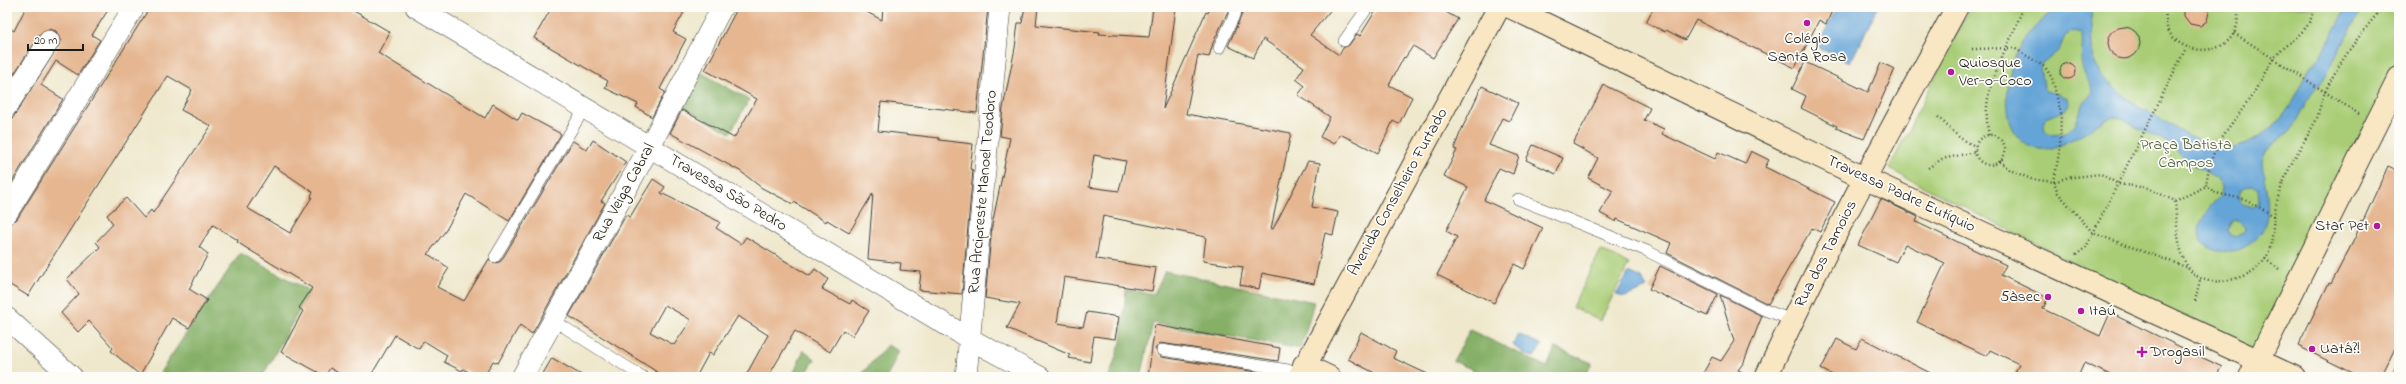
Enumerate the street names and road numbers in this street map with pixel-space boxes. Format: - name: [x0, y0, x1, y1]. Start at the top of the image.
- street label: Rua Arcipreste Manoel Teodoro: [962, 89, 1004, 295]
- street label: Avenida Conselheiro Furtado: [1342, 104, 1454, 280]
- street label: Rua Veiga Cabral: [587, 139, 661, 247]
- street label: Travessa São Pedro: [664, 148, 792, 238]
- street label: Travessa Padre Eutíquio: [1823, 149, 1979, 239]
- street label: Rua dos Tamoios: [1789, 196, 1863, 312]

